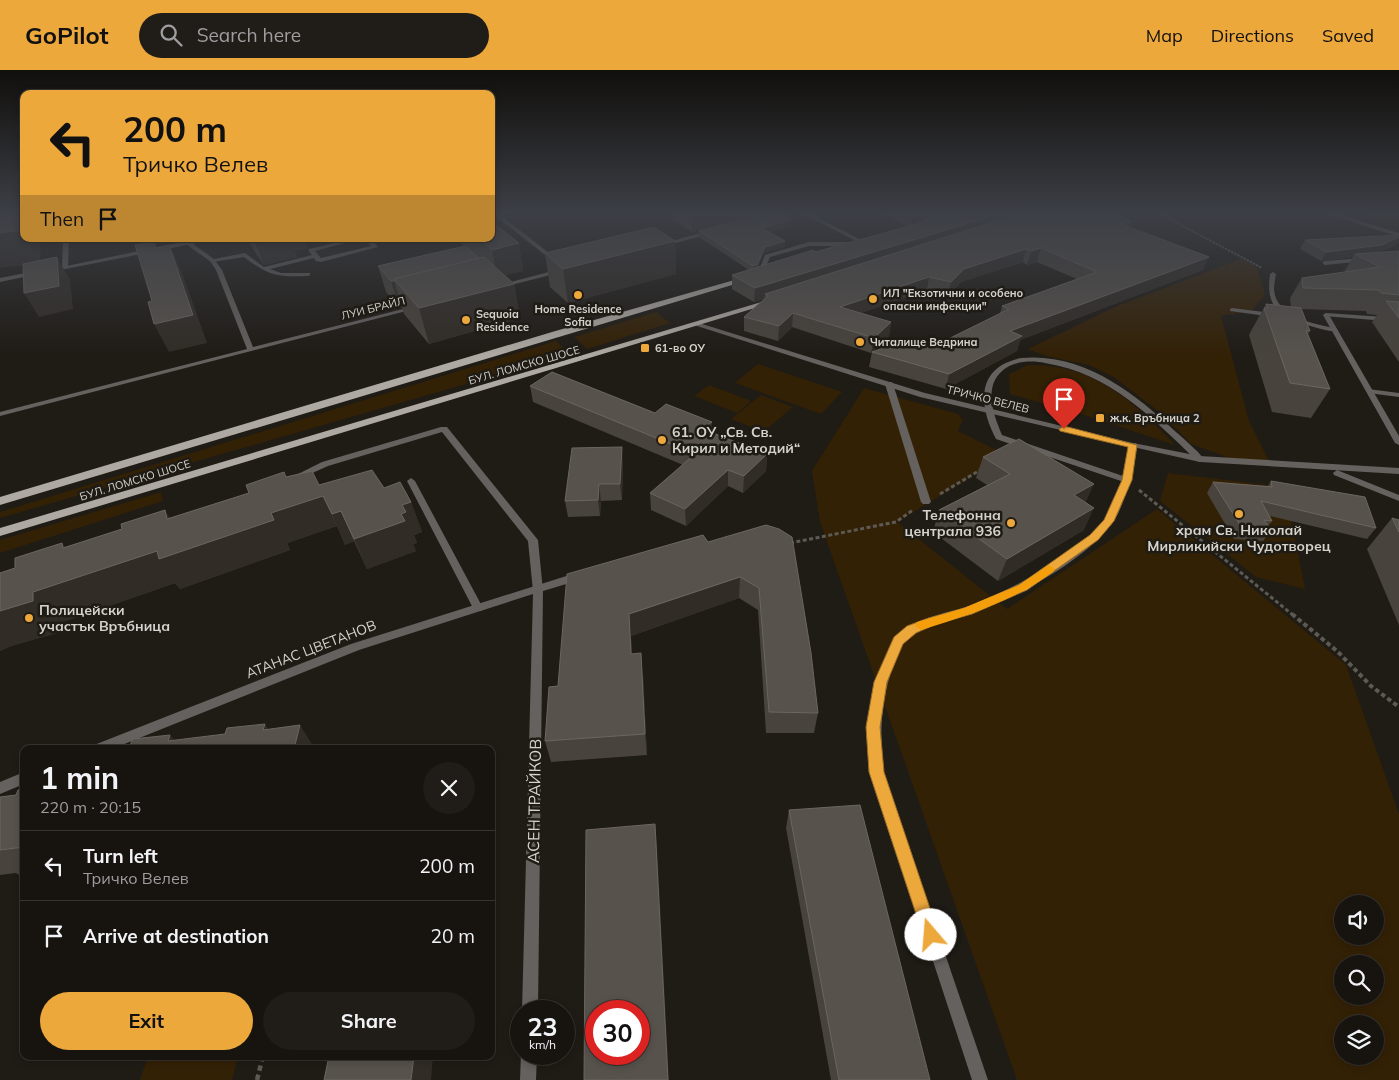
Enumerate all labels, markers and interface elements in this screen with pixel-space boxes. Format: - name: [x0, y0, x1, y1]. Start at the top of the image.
- search box: [139, 13, 489, 58]
- text: GoPilot: [25, 20, 109, 50]
- icon: search: [157, 21, 185, 49]
- text: Search here: [197, 23, 301, 47]
- text: Map: [1146, 24, 1183, 47]
- text: Directions: [1211, 24, 1294, 47]
- text: Saved: [1322, 24, 1374, 47]
- text: 200 m: [123, 107, 227, 151]
- icon: left: [40, 110, 105, 175]
- text: Тричко Велев: [123, 150, 268, 178]
- icon: arrive: [94, 205, 122, 233]
- text: Then: [40, 207, 84, 231]
- place label: ИЛ "Екзотични и особено опасни инфекции": [883, 286, 1024, 313]
- marker: Home Residence Sofia: [572, 289, 584, 301]
- street label: ЛУИ БРАЙЛ: [340, 293, 406, 323]
- marker: ИЛ "Екзотични и особено опасни инфекции": [867, 293, 879, 305]
- place label: Home Residence Sofia: [535, 302, 621, 329]
- place label: Sequoia Residence: [476, 307, 529, 334]
- marker: Sequoia Residence: [460, 314, 472, 326]
- place label: Читалище Ведрина: [870, 335, 978, 349]
- marker: Читалище Ведрина: [854, 336, 866, 348]
- place label: 61-во ОУ: [655, 341, 706, 355]
- street label: БУЛ. ЛОМСКО ШОСЕ: [467, 342, 581, 388]
- marker: 61-во ОУ: [639, 342, 651, 354]
- pin: [1043, 378, 1085, 429]
- street label: ТРИЧКО ВЕЛЕВ: [945, 382, 1031, 416]
- icon: arrive: [1050, 385, 1078, 413]
- place label: ж.к. Връбница 2: [1109, 411, 1200, 425]
- marker: ж.к. Връбница 2: [1094, 412, 1106, 424]
- place label: 61. ОУ „Св. Св. Кирил и Методий“: [672, 423, 800, 457]
- marker: 61. ОУ „Св. Св. Кирил и Методий“: [656, 434, 668, 446]
- street label: БУЛ. ЛОМСКО ШОСЕ: [78, 456, 192, 504]
- place label: Телефонна централа 936: [905, 506, 1001, 540]
- marker: храм Св. Николай Мирликийски Чудотворец: [1233, 508, 1245, 520]
- marker: Телефонна централа 936: [1005, 517, 1017, 529]
- place label: храм Св. Николай Мирликийски Чудотворец: [1147, 521, 1331, 555]
- place label: Полицейски участък Връбница: [39, 601, 170, 635]
- marker: Полицейски участък Връбница: [23, 612, 35, 624]
- street label: АТАНАС ЦВЕТАНОВ: [243, 616, 379, 682]
- street label: АСЕН ТРАЙКОВ: [523, 739, 545, 863]
- text: 1 min: [40, 759, 119, 797]
- button: close: [423, 762, 475, 814]
- text: 220 m · 20:15: [40, 797, 141, 817]
- text: Turn left: [83, 844, 158, 868]
- icon: left: [40, 852, 68, 880]
- text: 200 m: [419, 854, 475, 878]
- text: Тричко Велев: [83, 868, 189, 888]
- map controls: [1334, 895, 1384, 1065]
- button: sound: [1334, 895, 1384, 945]
- position arrow: [904, 908, 956, 960]
- icon: arrive: [40, 922, 68, 950]
- text: Arrive at destination: [83, 924, 269, 948]
- text: 20 m: [431, 924, 475, 948]
- button: search: [1334, 955, 1384, 1005]
- button: Exit: [40, 992, 253, 1050]
- button: Share: [263, 992, 475, 1050]
- speed limit sign: 30: [585, 1000, 650, 1065]
- text: 23: [527, 1011, 558, 1042]
- button: layers: [1334, 1015, 1384, 1065]
- text: km/h: [529, 1037, 556, 1052]

